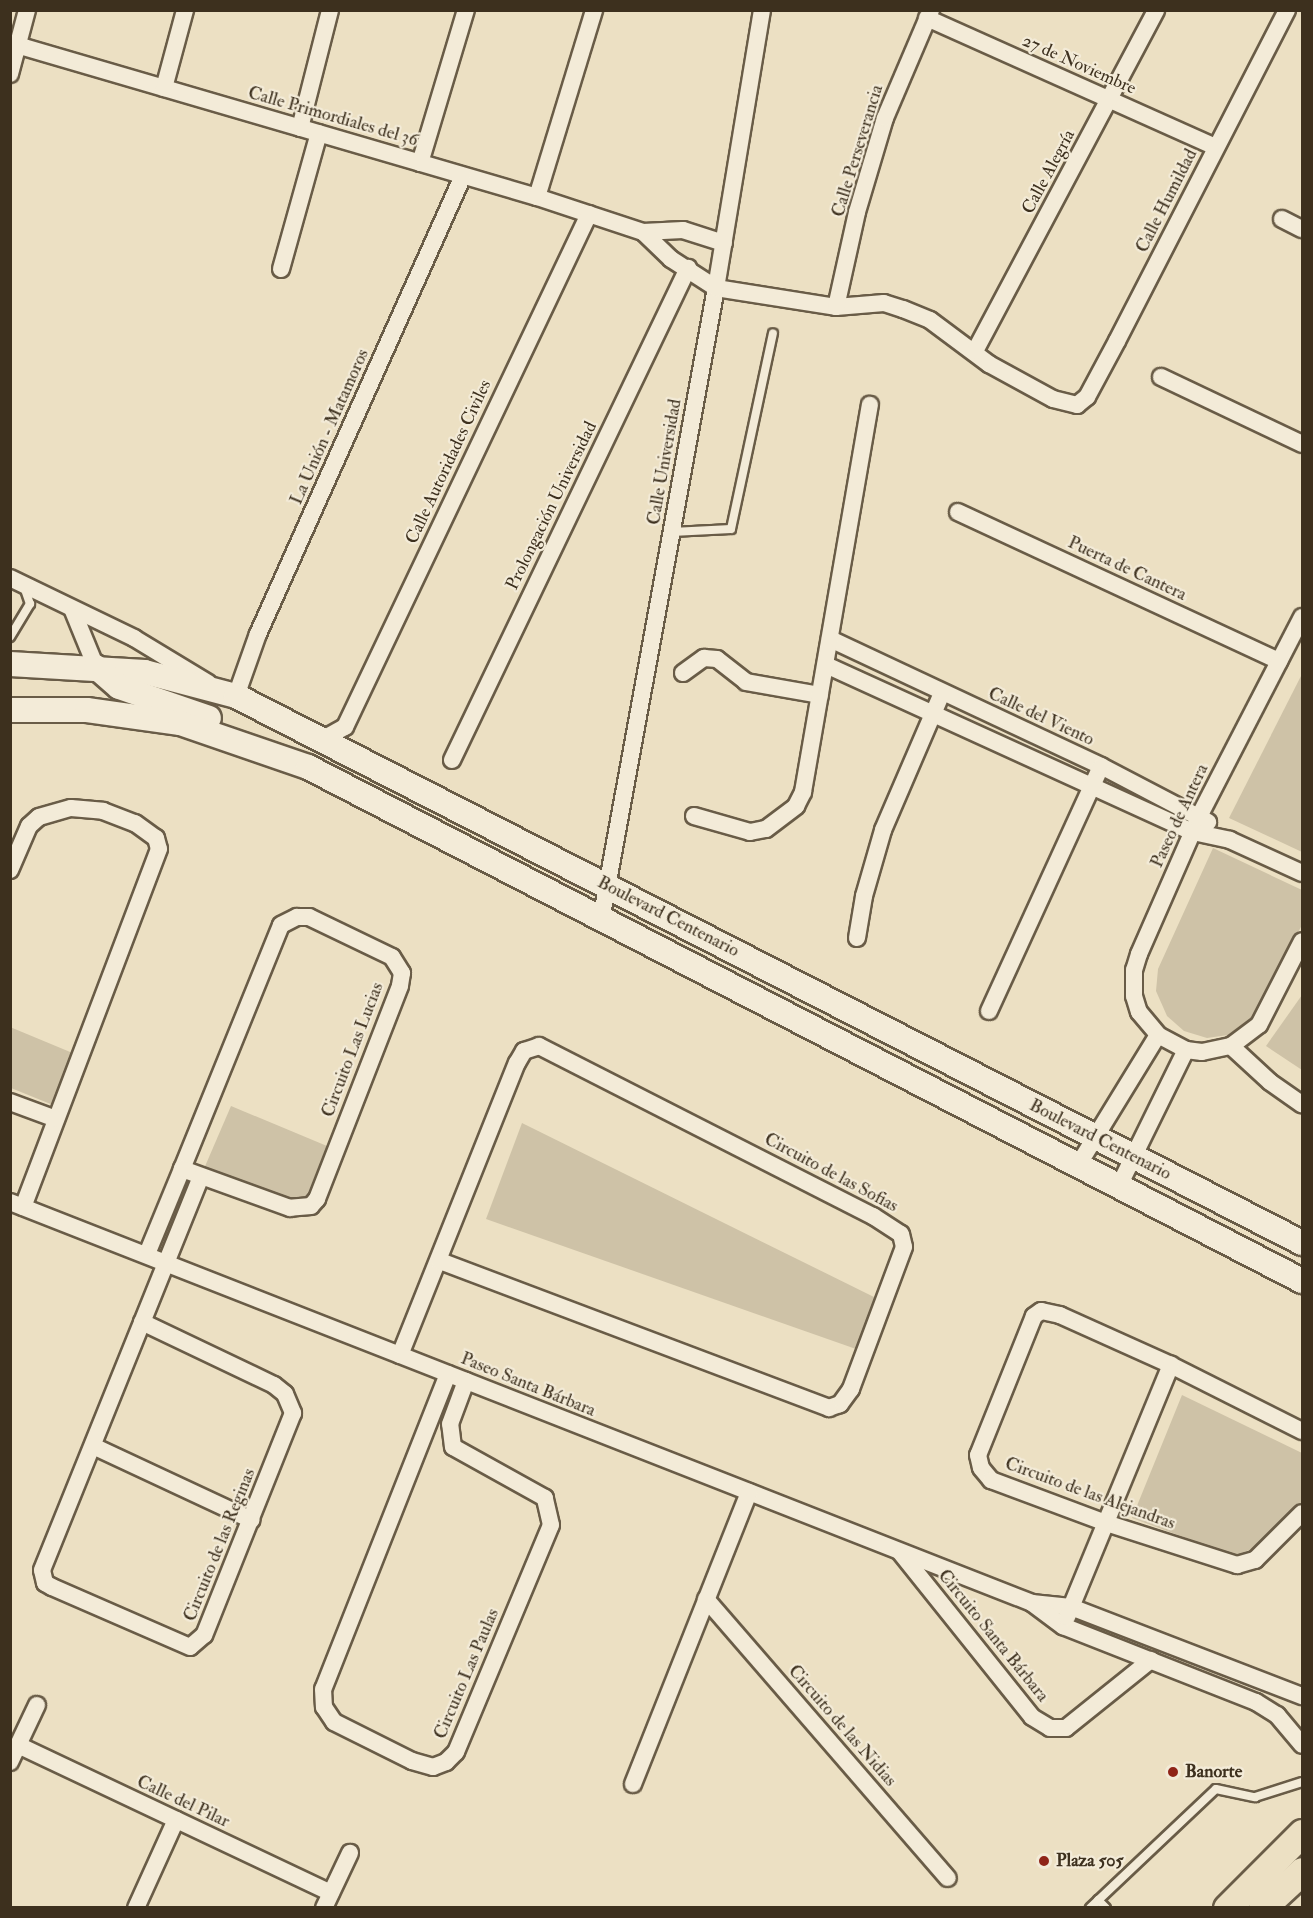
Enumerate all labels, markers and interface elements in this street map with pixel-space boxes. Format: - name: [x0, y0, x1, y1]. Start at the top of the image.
- street label: 27 de Noviembre: [1019, 30, 1139, 100]
- street label: Calle Primordiales del 36: [246, 82, 420, 152]
- street label: Calle Perseverancia: [828, 82, 888, 220]
- street label: Calle Alegría: [1018, 126, 1080, 218]
- street label: Calle Humildad: [1132, 146, 1202, 256]
- street label: La Unión - Matamoros: [286, 346, 374, 508]
- street label: Calle Autoridades Civiles: [401, 377, 497, 547]
- street label: Calle Universidad: [643, 397, 687, 527]
- street label: Prolongación Universidad: [502, 418, 602, 594]
- street label: Puerta de Cantera: [1064, 532, 1190, 606]
- street label: Calle del Viento: [985, 683, 1097, 751]
- street label: Paseo de Antera: [1147, 761, 1213, 871]
- street label: Boulevard Centenario: [594, 872, 742, 962]
- street label: Circuito Las Lucias: [317, 980, 389, 1120]
- street label: Boulevard Centenario: [1026, 1095, 1174, 1185]
- street label: Circuito de las Sofias: [760, 1129, 902, 1217]
- street label: Paseo Santa Bárbara: [457, 1348, 599, 1422]
- street label: Circuito de las Alejandras: [1002, 1453, 1178, 1535]
- street label: Circuito de las Reginas: [179, 1465, 261, 1625]
- street label: Circuito Santa Bárbara: [933, 1566, 1053, 1706]
- street label: Circuito Las Paulas: [430, 1606, 504, 1742]
- street label: Circuito de las Nidias: [783, 1661, 901, 1791]
- place label: Banorte: [1185, 1761, 1242, 1783]
- marker: Banorte: [1166, 1765, 1180, 1779]
- street label: Calle del Pilar: [133, 1771, 233, 1833]
- place label: Plaza 505: [1056, 1850, 1123, 1872]
- marker: Plaza 505: [1037, 1854, 1051, 1868]

